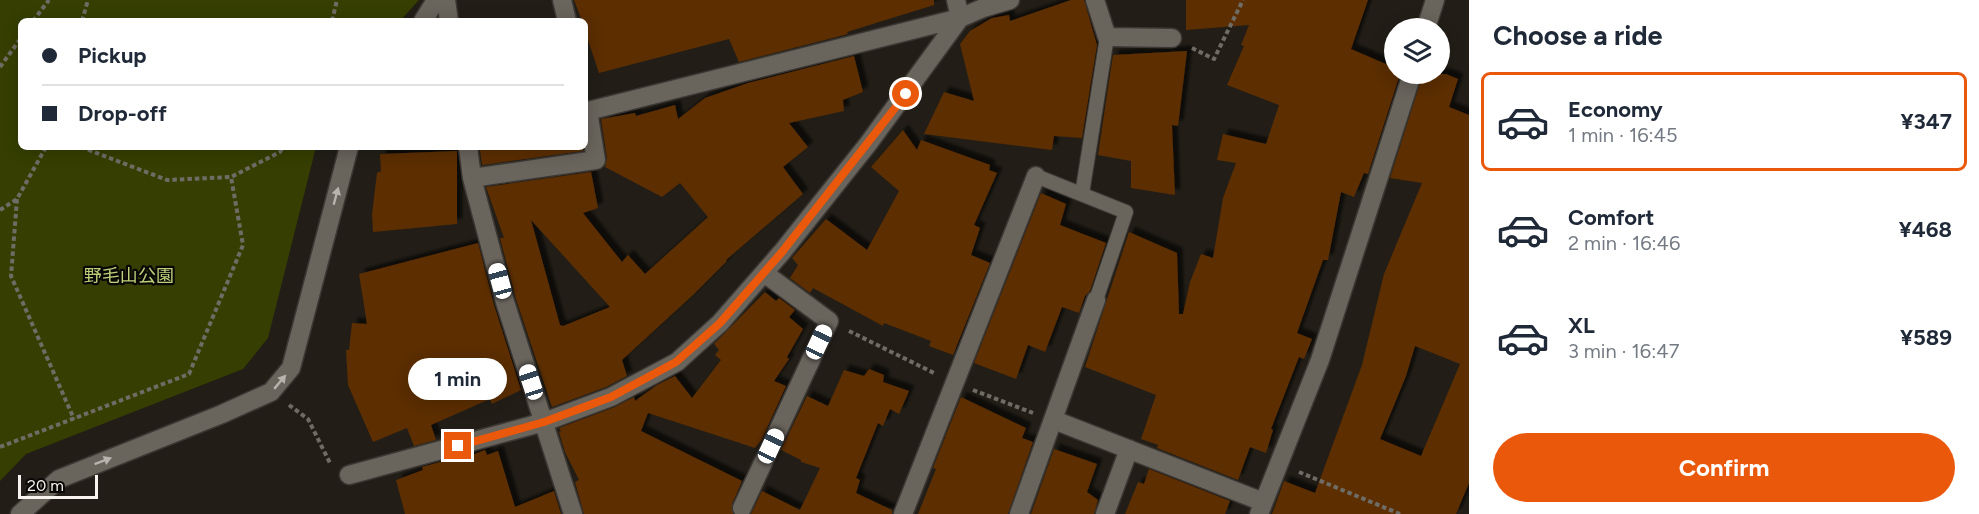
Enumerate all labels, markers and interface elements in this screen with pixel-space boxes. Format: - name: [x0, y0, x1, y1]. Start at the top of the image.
- map controls: [1384, 18, 1450, 84]
- button: layers: [1384, 18, 1450, 84]
- text: Choose a ride: [1493, 19, 1662, 52]
- text: Pickup: [78, 42, 147, 69]
- route start: [892, 80, 919, 107]
- icon: car: [1496, 95, 1550, 149]
- text: Economy: [1568, 96, 1663, 123]
- text: Drop-off: [78, 100, 167, 127]
- text: ¥347: [1900, 108, 1952, 135]
- text: 1 min · 16:45: [1568, 123, 1678, 147]
- one-way arrow: [332, 187, 341, 205]
- icon: car: [1496, 203, 1550, 257]
- text: Comfort: [1568, 204, 1654, 231]
- text: ¥468: [1899, 216, 1952, 243]
- text: 2 min · 16:46: [1568, 231, 1680, 255]
- car: [487, 261, 513, 301]
- park label: 野毛山公園: [84, 265, 174, 287]
- icon: car: [1496, 311, 1550, 365]
- text: XL: [1568, 312, 1595, 339]
- car: [803, 322, 835, 362]
- text: ¥589: [1900, 324, 1952, 351]
- text: 3 min · 16:47: [1568, 339, 1679, 363]
- callout: 1 min: [408, 359, 508, 401]
- car: [517, 362, 545, 402]
- text: 1 min: [434, 367, 481, 391]
- one-way arrow: [273, 375, 286, 390]
- car: [755, 426, 787, 466]
- route end: [444, 432, 471, 459]
- button: Confirm: [1493, 433, 1955, 502]
- one-way arrow: [95, 456, 113, 466]
- scale bar: [18, 472, 98, 500]
- text: 20 m: [27, 476, 64, 495]

